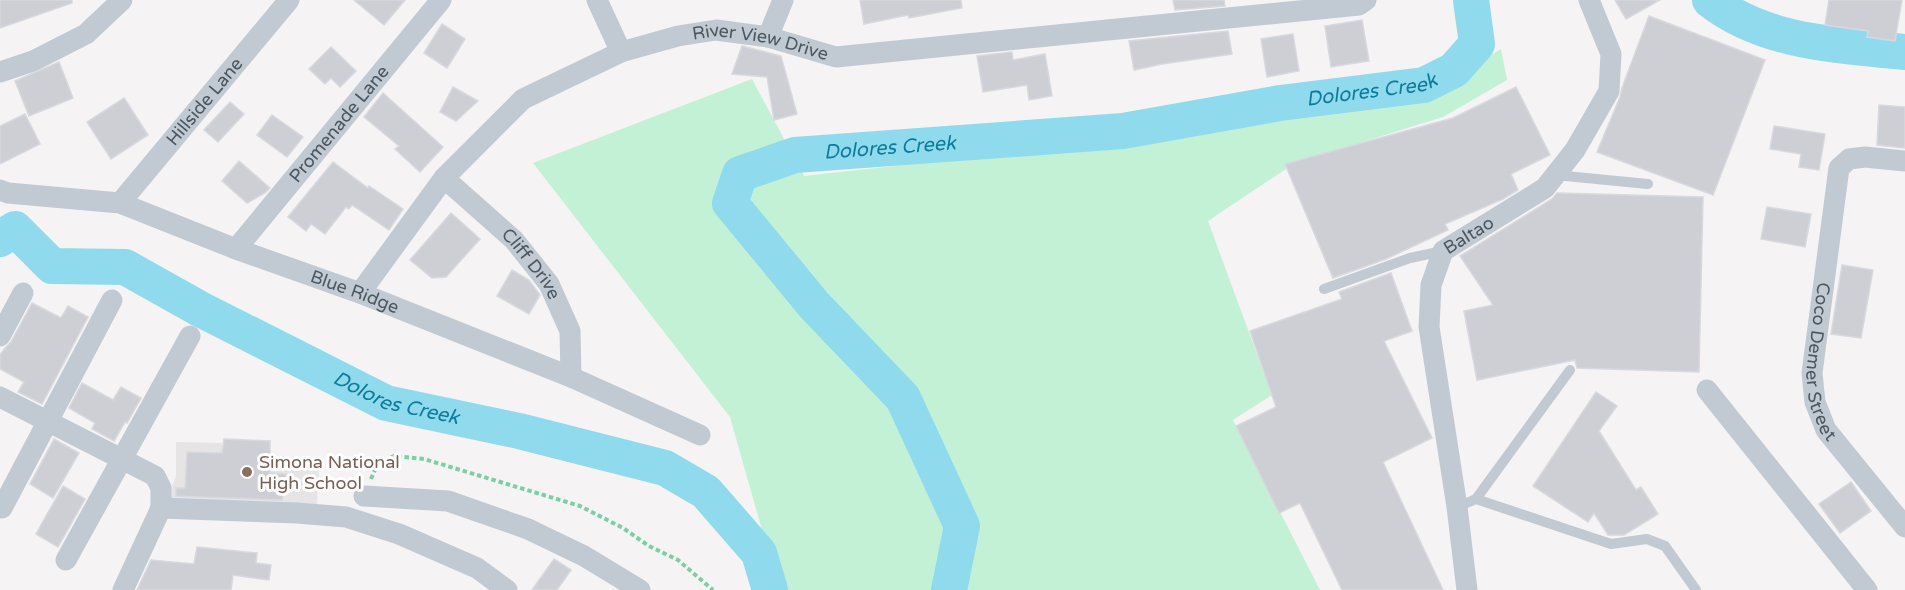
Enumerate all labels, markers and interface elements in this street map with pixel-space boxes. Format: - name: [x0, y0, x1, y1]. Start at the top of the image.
- street label: River View Drive: [691, 19, 831, 65]
- street label: Hillside Lane: [161, 53, 247, 150]
- street label: Promenade Lane: [284, 61, 394, 187]
- water label: Dolores Creek: [1305, 67, 1443, 112]
- water label: Dolores Creek: [823, 131, 959, 165]
- street label: Baltao: [1439, 211, 1498, 259]
- street label: Cliff Drive: [497, 223, 565, 303]
- street label: Blue Ridge: [307, 265, 402, 318]
- street label: Coco Demer Street: [1801, 281, 1842, 446]
- water label: Dolores Creek: [329, 366, 463, 430]
- place label: Simona National High School: [259, 451, 400, 494]
- marker: Simona National High School: [240, 465, 254, 479]

